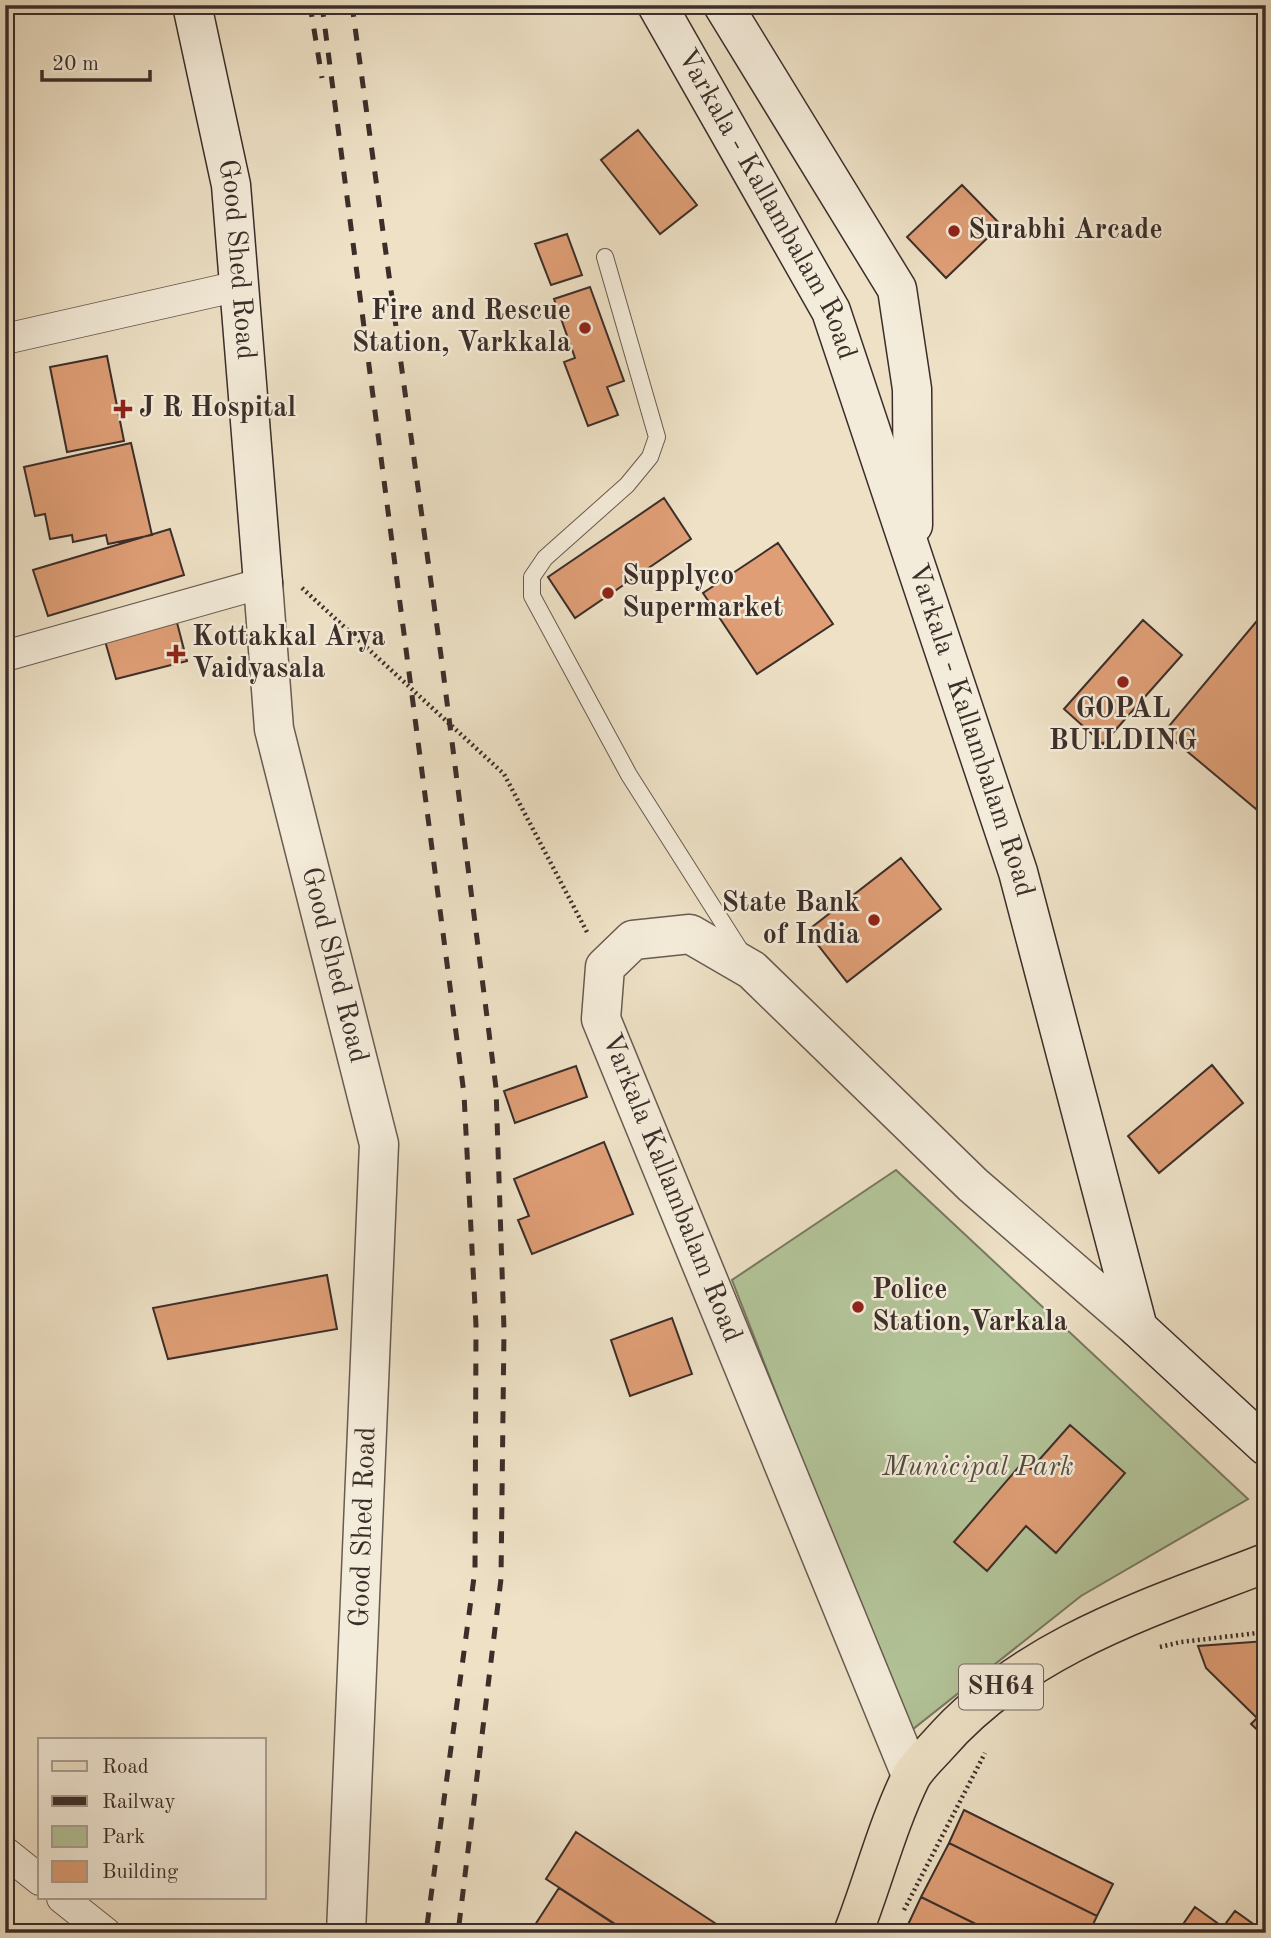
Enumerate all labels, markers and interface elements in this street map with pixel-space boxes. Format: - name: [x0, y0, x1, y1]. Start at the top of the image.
- scale bar: [42, 38, 150, 82]
- street label: Varkala - Kallambalam Road: [671, 45, 860, 363]
- text: 20 m: [52, 54, 99, 75]
- street label: Good Shed Road: [212, 157, 259, 361]
- place label: Surabhi Arcade: [968, 217, 1163, 245]
- marker: Surabhi Arcade: [946, 223, 962, 239]
- place label: Fire and Rescue Station, Varkkala: [352, 298, 571, 358]
- marker: Fire and Rescue Station, Varkkala: [577, 320, 593, 336]
- place label: J R Hospital: [139, 395, 296, 423]
- marker: J R Hospital: [113, 399, 133, 419]
- street label: Varkala - Kallambalam Road: [902, 560, 1038, 900]
- place label: Supplyco Supermarket: [622, 563, 783, 623]
- marker: Supplyco Supermarket: [600, 585, 616, 601]
- place label: Kottakkal Arya Vaidyasala: [192, 624, 385, 684]
- marker: Kottakkal Arya Vaidyasala: [166, 644, 186, 664]
- marker: GOPAL BUILDING: [1115, 674, 1131, 690]
- place label: GOPAL BUILDING: [1049, 696, 1197, 756]
- street label: Good Shed Road: [296, 864, 372, 1066]
- place label: State Bank of India: [722, 890, 860, 950]
- marker: State Bank of India: [866, 912, 882, 928]
- street label: Varkala Kallambalam Road: [596, 1030, 746, 1346]
- place label: Police Station,Varkala: [872, 1277, 1068, 1337]
- marker: Police Station,Varkala: [850, 1299, 866, 1315]
- street label: Good Shed Road: [347, 1426, 381, 1628]
- park label: Municipal Park: [881, 1454, 1074, 1482]
- road number: SH64: [959, 1664, 1043, 1710]
- legend: [38, 1738, 266, 1899]
- text: Road: [102, 1757, 149, 1778]
- text: Railway: [102, 1792, 176, 1813]
- text: Park: [102, 1827, 145, 1848]
- text: Building: [102, 1862, 179, 1883]

